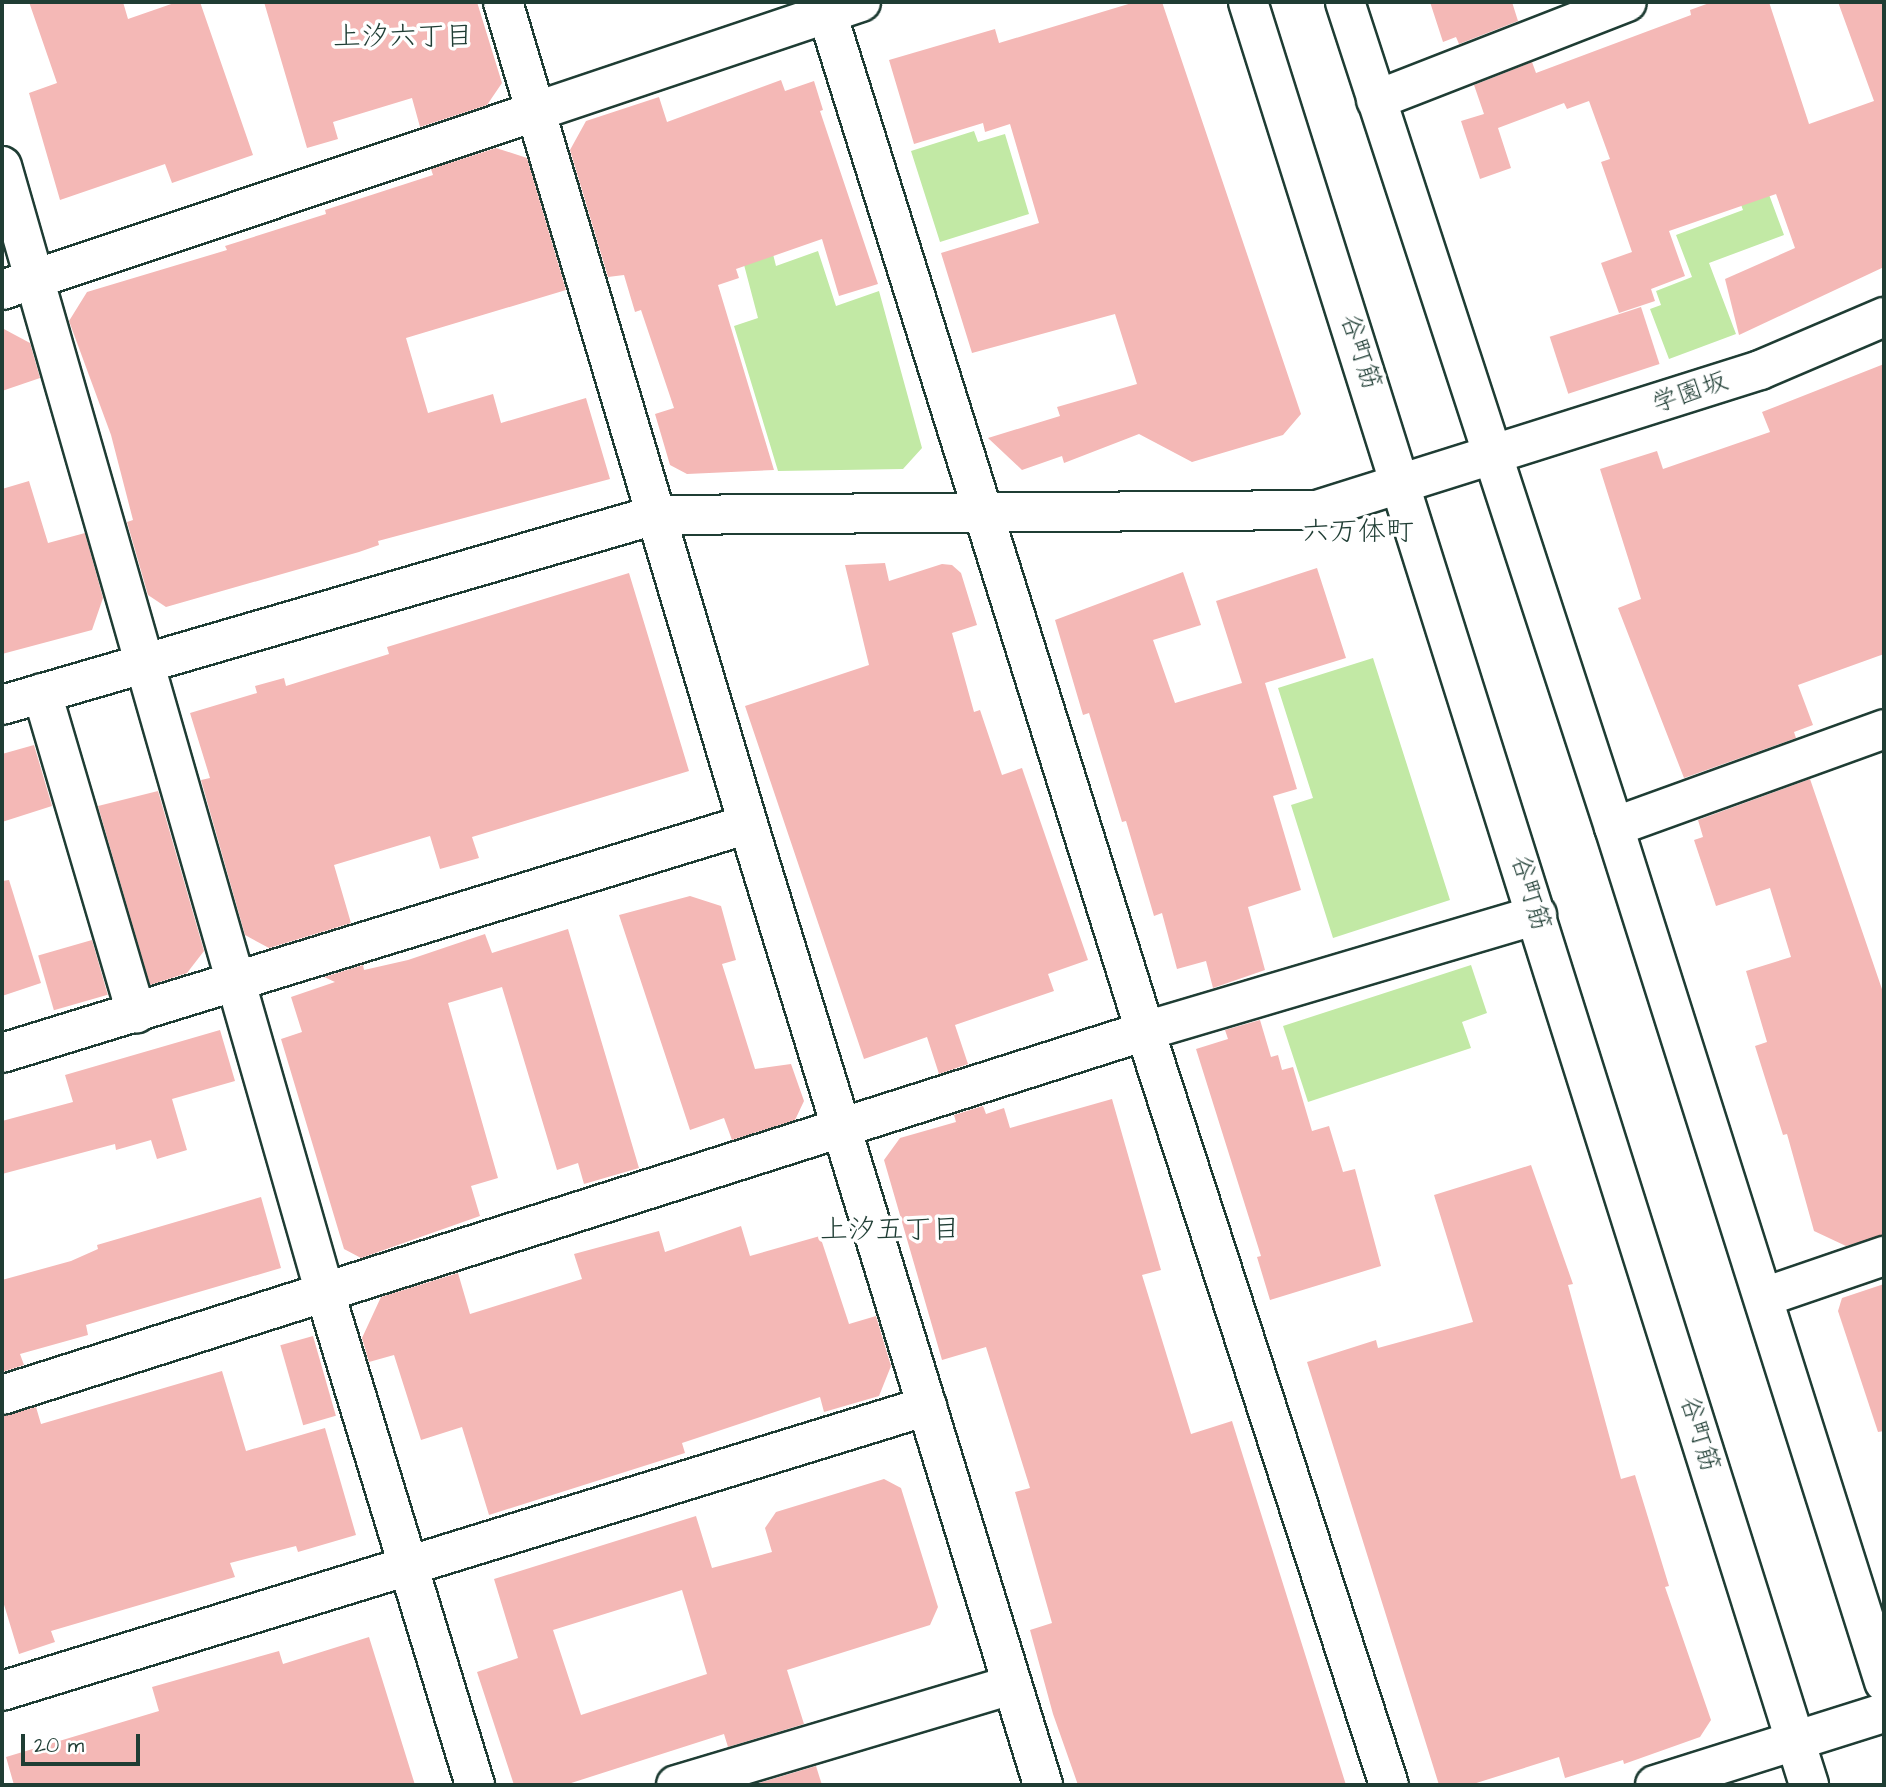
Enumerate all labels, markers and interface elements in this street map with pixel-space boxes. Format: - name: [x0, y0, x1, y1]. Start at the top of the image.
- district label: 上汐六丁目: [333, 20, 473, 54]
- street label: 谷町筋: [1333, 310, 1387, 394]
- street label: 学園坂: [1648, 366, 1732, 420]
- district label: 六万体町: [1302, 515, 1414, 549]
- street label: 谷町筋: [1504, 851, 1556, 935]
- district label: 上汐五丁目: [820, 1213, 960, 1247]
- street label: 谷町筋: [1673, 1392, 1725, 1476]
- scale bar: [24, 1720, 144, 1764]
- text: 20 m: [34, 1731, 84, 1760]

